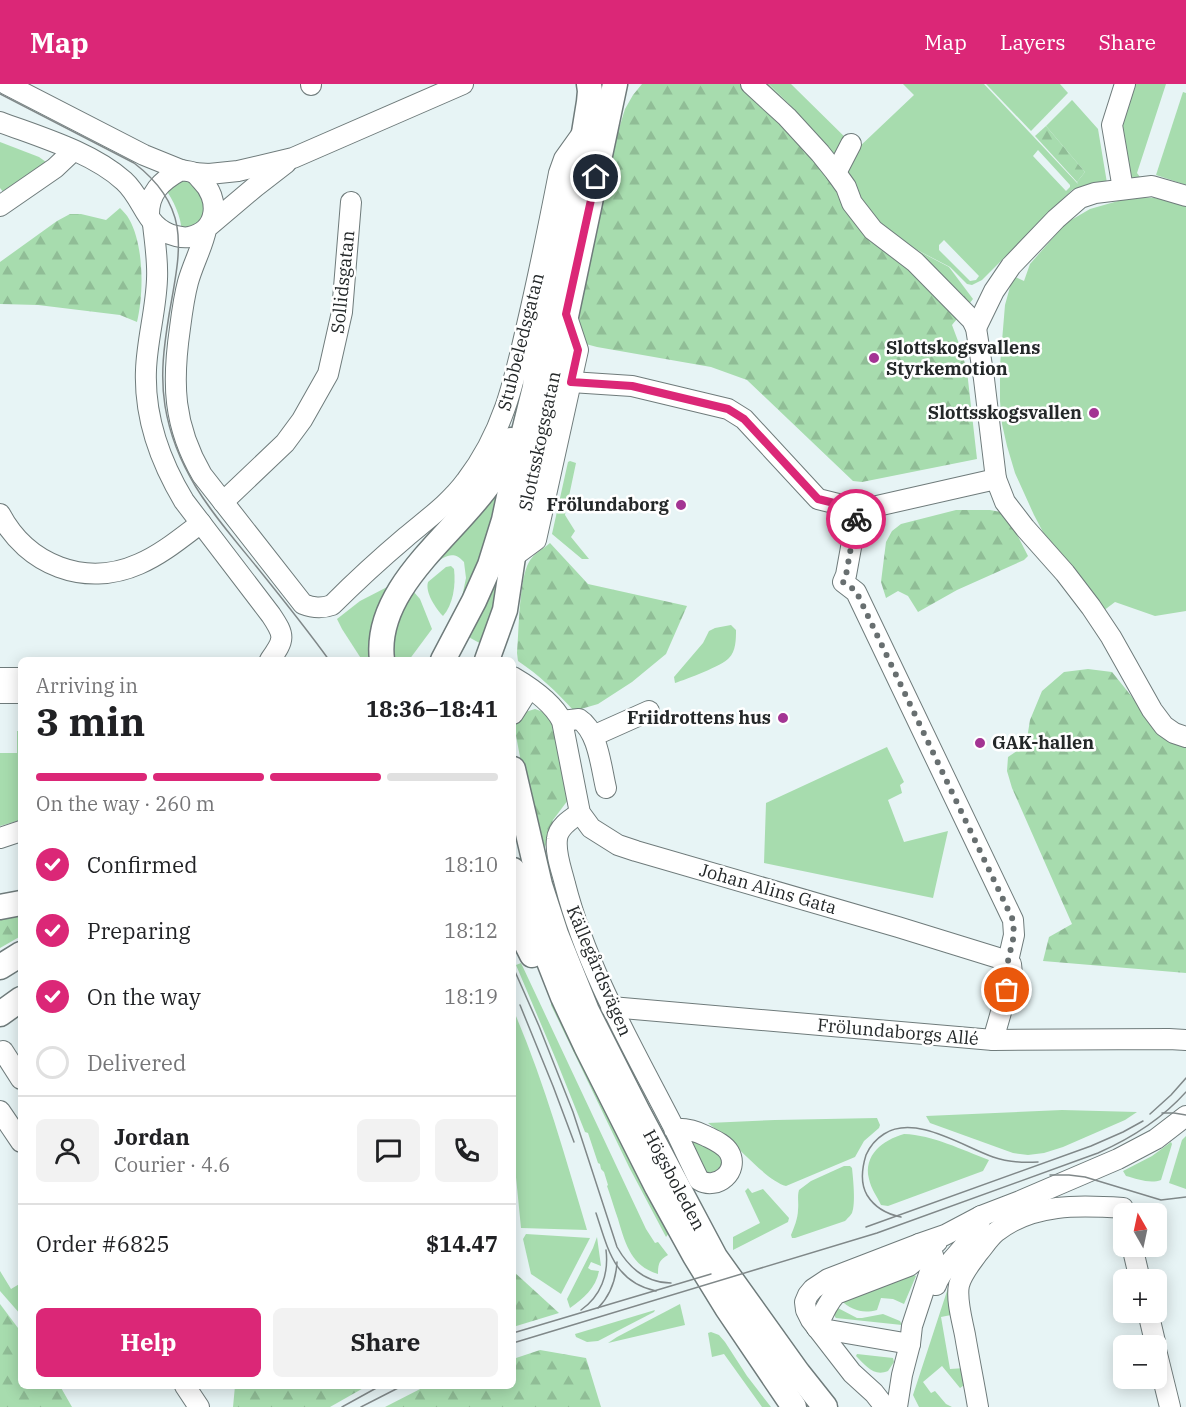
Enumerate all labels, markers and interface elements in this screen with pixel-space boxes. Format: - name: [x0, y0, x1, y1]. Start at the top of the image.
- text: Map: [30, 24, 89, 61]
- text: Map: [924, 28, 967, 56]
- text: Layers: [1000, 28, 1066, 56]
- text: Share: [1099, 28, 1156, 56]
- pin: [570, 151, 621, 202]
- icon: home: [579, 160, 612, 193]
- street label: Sollidsgatan: [326, 229, 359, 335]
- street label: Stubbeledsgatan: [492, 271, 549, 413]
- place label: Slottskogsvallens Styrkemotion: [886, 336, 1040, 380]
- marker: Slottskogsvallens Styrkemotion: [867, 351, 881, 365]
- street label: Slottsskogsgatan: [514, 369, 566, 513]
- place label: Slottsskogsvallen: [928, 401, 1082, 424]
- marker: Slottsskogsvallen: [1087, 406, 1101, 420]
- courier: [826, 489, 886, 549]
- place label: Frölundaborg: [546, 493, 670, 516]
- marker: Frölundaborg: [674, 498, 688, 512]
- icon: bike: [840, 503, 873, 536]
- text: Arriving in: [36, 672, 138, 699]
- text: 18:36–18:41: [366, 694, 498, 723]
- text: 3 min: [36, 696, 145, 747]
- place label: Friidrottens hus: [627, 706, 771, 729]
- marker: Friidrottens hus: [776, 711, 790, 725]
- place label: GAK-hallen: [992, 731, 1094, 754]
- marker: GAK-hallen: [973, 736, 987, 750]
- text: On the way · 260 m: [36, 790, 215, 817]
- icon: check: [36, 848, 69, 881]
- text: Confirmed: [87, 850, 198, 879]
- text: 18:10: [444, 851, 498, 878]
- street label: Johan Alins Gata: [697, 858, 840, 919]
- street label: Källegårdsvägen: [562, 902, 637, 1040]
- icon: check: [36, 914, 69, 947]
- text: Preparing: [87, 916, 191, 945]
- text: 18:12: [444, 917, 498, 944]
- pin: [981, 964, 1032, 1015]
- icon: bag: [990, 973, 1023, 1006]
- icon: check: [36, 980, 69, 1013]
- text: On the way: [87, 982, 201, 1011]
- text: 18:19: [444, 983, 498, 1010]
- street label: Frölundaborgs Allé: [816, 1013, 980, 1050]
- text: Delivered: [87, 1048, 186, 1077]
- button: person: [36, 1119, 99, 1182]
- button: chat: [357, 1119, 420, 1182]
- button: phone: [435, 1119, 498, 1182]
- text: Jordan: [114, 1122, 190, 1151]
- street label: Högsboleden: [638, 1125, 711, 1234]
- text: Courier · 4.6: [114, 1151, 230, 1178]
- north arrow: [1113, 1203, 1167, 1257]
- map controls: [1113, 1203, 1167, 1389]
- text: Order #6825: [36, 1229, 170, 1258]
- text: $14.47: [426, 1229, 498, 1258]
- button: +: [1113, 1269, 1167, 1323]
- button: Help: [36, 1308, 261, 1377]
- button: Share: [273, 1308, 498, 1377]
- button: −: [1113, 1335, 1167, 1389]

